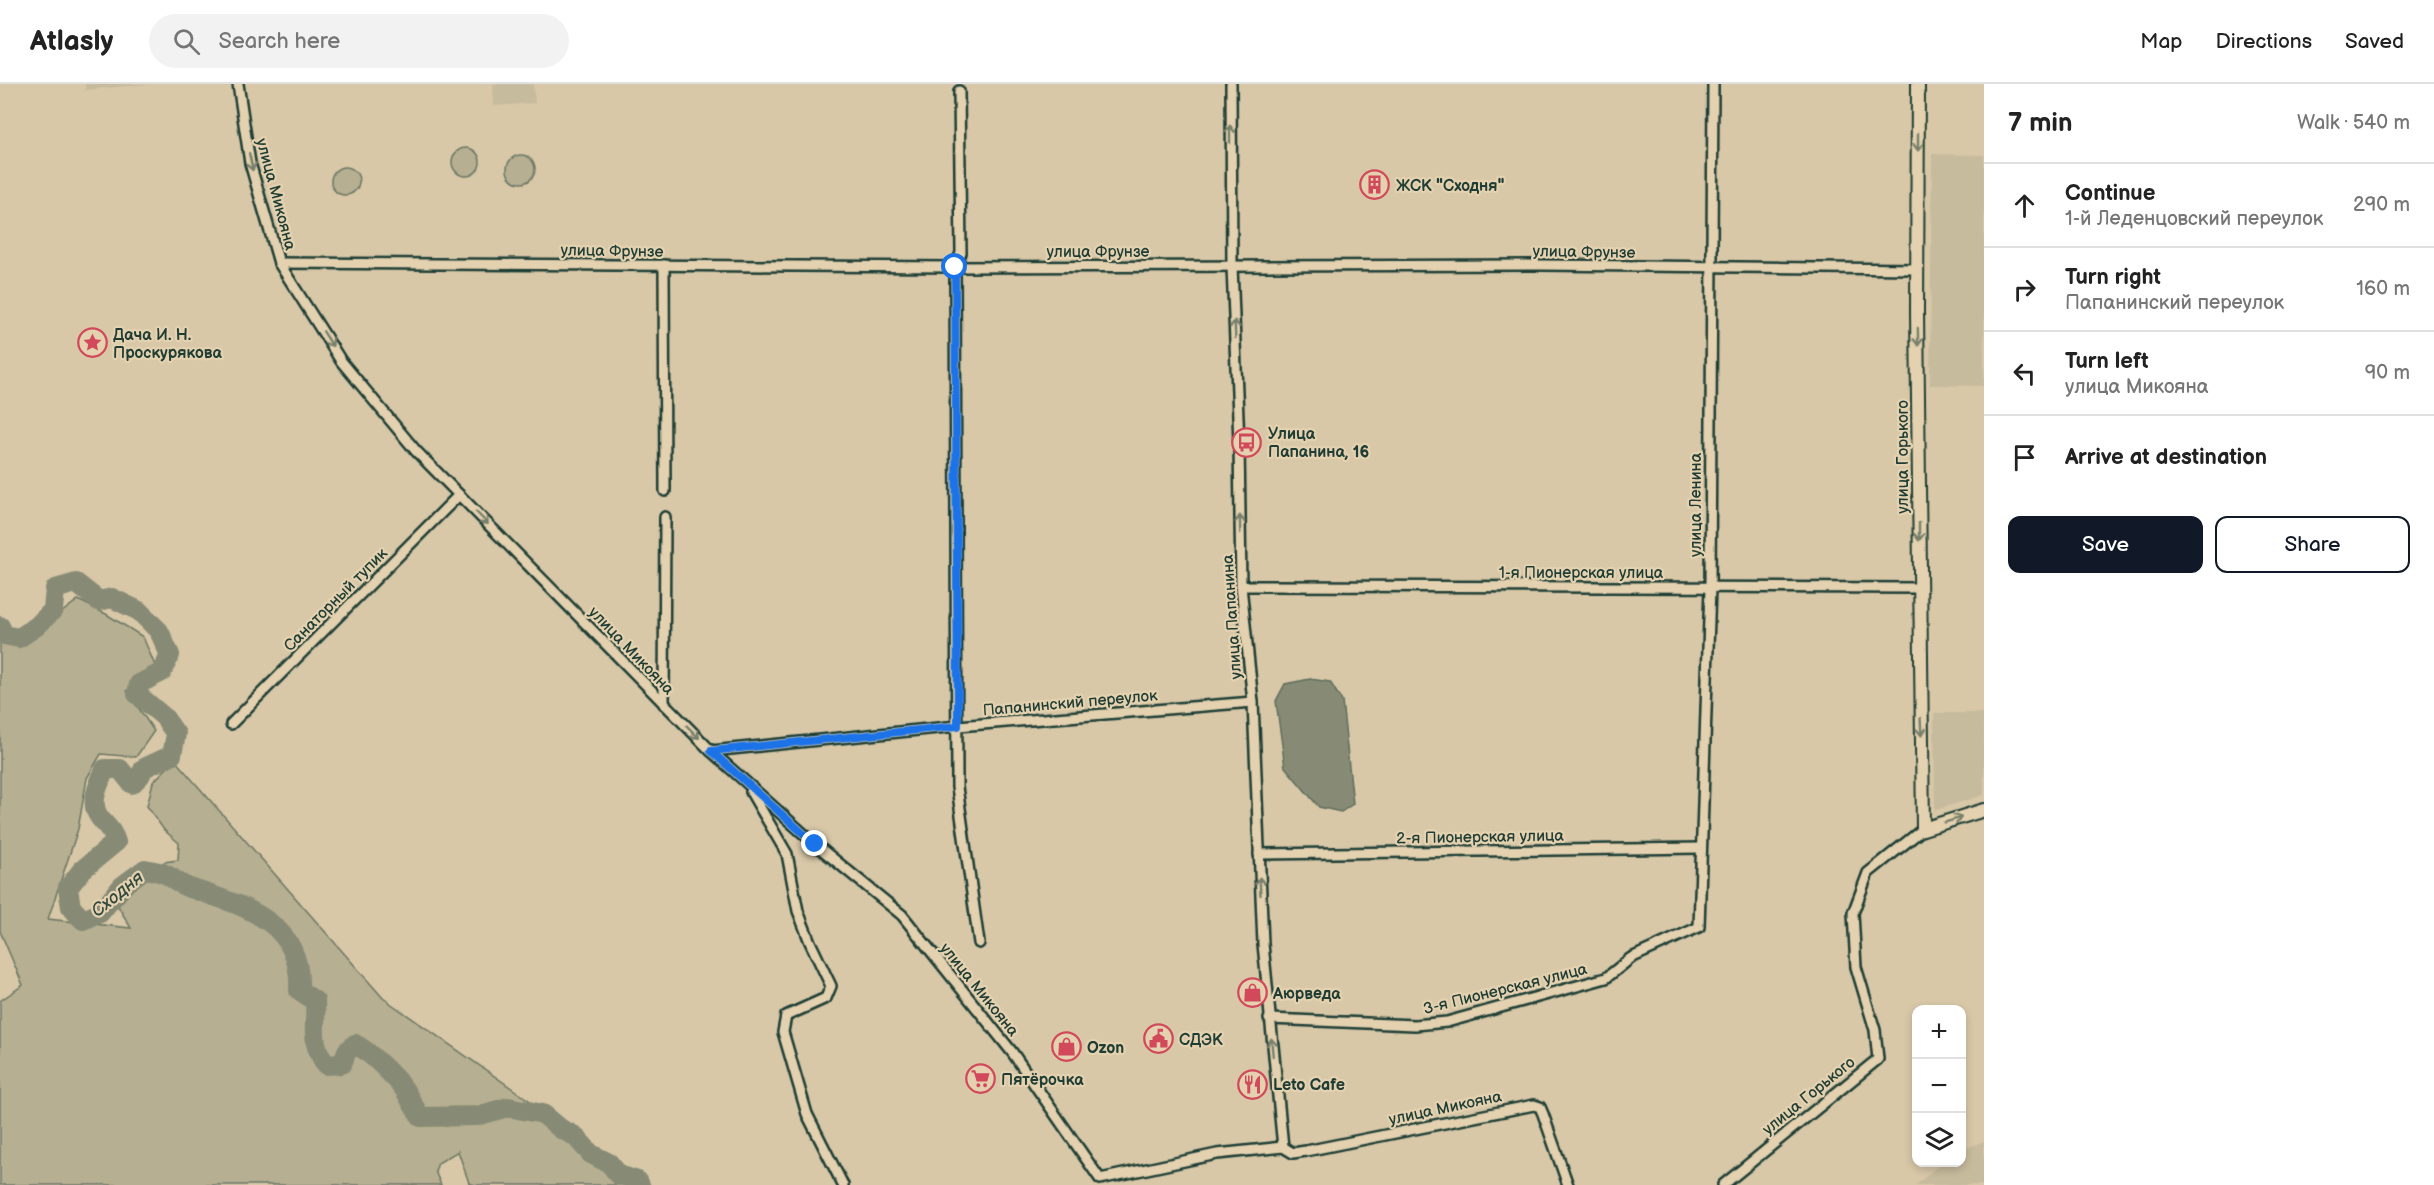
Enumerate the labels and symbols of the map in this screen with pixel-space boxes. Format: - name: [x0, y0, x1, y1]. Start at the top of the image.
- one-way arrow: [1224, 124, 1236, 144]
- one-way arrow: [1912, 132, 1924, 152]
- street label: улица Микояна: [252, 136, 300, 253]
- one-way arrow: [246, 152, 257, 172]
- building icon: ЖСК "Сходня": [1359, 169, 1391, 201]
- place label: ЖСК "Сходня": [1396, 177, 1504, 196]
- street label: улица Фрунзе: [560, 241, 664, 262]
- street label: улица Фрунзе: [1532, 242, 1636, 263]
- street label: улица Фрунзе: [1046, 243, 1150, 262]
- route start: [941, 253, 967, 279]
- one-way arrow: [1229, 319, 1240, 339]
- place label: Дача И. Н. Проскурякова: [113, 326, 222, 363]
- place icon: Дача И. Н. Проскурякова: [76, 327, 108, 359]
- one-way arrow: [1912, 327, 1924, 347]
- one-way arrow: [321, 331, 334, 348]
- street label: улица Горького: [1894, 400, 1913, 514]
- place label: Улица Папанина, 16: [1268, 425, 1369, 462]
- bus stop icon: Улица Папанина, 16: [1231, 426, 1263, 458]
- street label: улица Ленина: [1687, 452, 1706, 557]
- one-way arrow: [475, 511, 490, 526]
- one-way arrow: [1235, 514, 1246, 534]
- one-way arrow: [1914, 522, 1925, 542]
- street label: Санаторный тупик: [280, 544, 392, 656]
- street label: улица Папанина: [1219, 553, 1246, 680]
- street label: 1-я Пионерская улица: [1499, 564, 1664, 583]
- street label: улица Микояна: [584, 603, 678, 699]
- street label: Папанинский переулок: [982, 686, 1159, 721]
- one-way arrow: [1915, 717, 1926, 737]
- one-way arrow: [685, 725, 700, 740]
- one-way arrow: [1943, 814, 1962, 825]
- street label: 2-я Пионерская улица: [1396, 827, 1565, 848]
- route end: [801, 830, 827, 856]
- water label: Сходня: [87, 867, 148, 922]
- one-way arrow: [1255, 876, 1266, 896]
- street label: улица Микояна: [935, 939, 1023, 1041]
- street label: 3-я Пионерская улица: [1421, 960, 1590, 1019]
- shop icon: Аюрведа: [1236, 977, 1268, 1009]
- place label: Аюрведа: [1272, 985, 1341, 1004]
- public building icon: СДЭК: [1142, 1023, 1174, 1055]
- shop icon: Ozon: [1050, 1031, 1082, 1063]
- place label: СДЭК: [1179, 1031, 1223, 1050]
- one-way arrow: [1266, 1037, 1277, 1057]
- place label: Ozon: [1087, 1039, 1124, 1058]
- street label: улица Горького: [1759, 1053, 1859, 1139]
- supermarket icon: Пятёрочка: [964, 1063, 996, 1095]
- restaurant icon: Leto Cafe: [1236, 1068, 1268, 1100]
- place label: Пятёрочка: [1001, 1071, 1084, 1090]
- place label: Leto Cafe: [1273, 1076, 1345, 1095]
- street label: улица Микояна: [1387, 1087, 1504, 1130]

